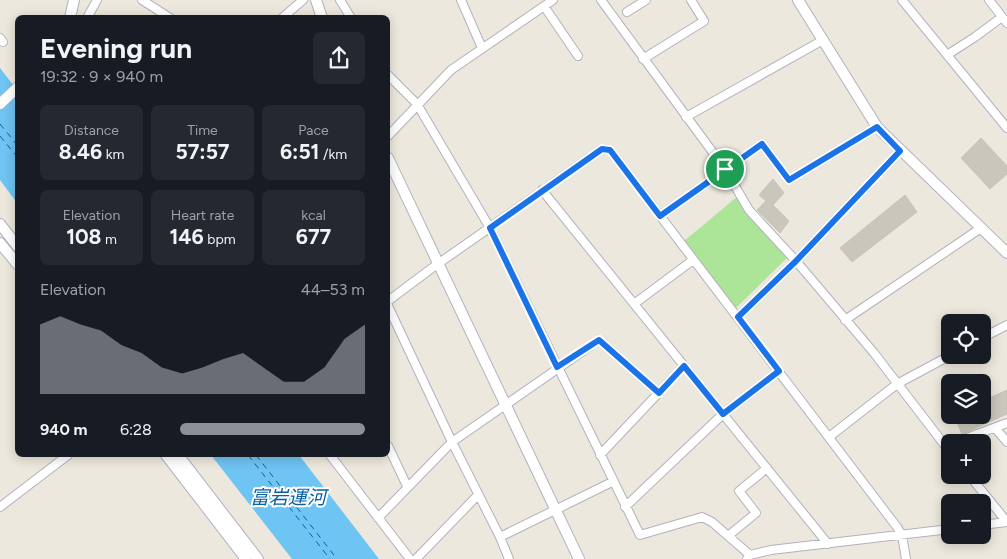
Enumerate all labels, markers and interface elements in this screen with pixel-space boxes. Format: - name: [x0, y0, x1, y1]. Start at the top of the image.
- text: Evening run: [40, 31, 192, 65]
- button: share: [313, 32, 365, 84]
- text: 19:32 · 9 × 940 m: [40, 67, 163, 86]
- text: Distance: [64, 122, 119, 139]
- text: Time: [187, 122, 218, 139]
- text: Pace: [298, 122, 329, 139]
- text: 8.46: [59, 139, 102, 164]
- text: 57:57: [175, 139, 230, 164]
- text: 6:51: [280, 139, 319, 164]
- text: km: [102, 146, 124, 163]
- text: /km: [319, 146, 347, 163]
- pin: [704, 148, 746, 190]
- icon: arrive: [711, 155, 739, 183]
- text: Elevation: [63, 207, 120, 224]
- text: Heart rate: [171, 207, 234, 224]
- text: kcal: [301, 207, 326, 224]
- text: 108: [66, 224, 101, 249]
- text: 146: [169, 224, 204, 249]
- text: 677: [296, 224, 331, 249]
- text: m: [101, 231, 117, 248]
- text: bpm: [204, 231, 236, 248]
- text: Elevation: [40, 280, 106, 299]
- text: 44–53 m: [301, 280, 365, 299]
- map controls: [941, 314, 991, 544]
- button: locate: [941, 314, 991, 364]
- button: layers: [941, 374, 991, 424]
- text: 940 m: [40, 420, 88, 439]
- text: 6:28: [120, 420, 152, 439]
- button: +: [941, 434, 991, 484]
- water label: 富岩運河: [250, 486, 330, 509]
- button: −: [941, 494, 991, 544]

